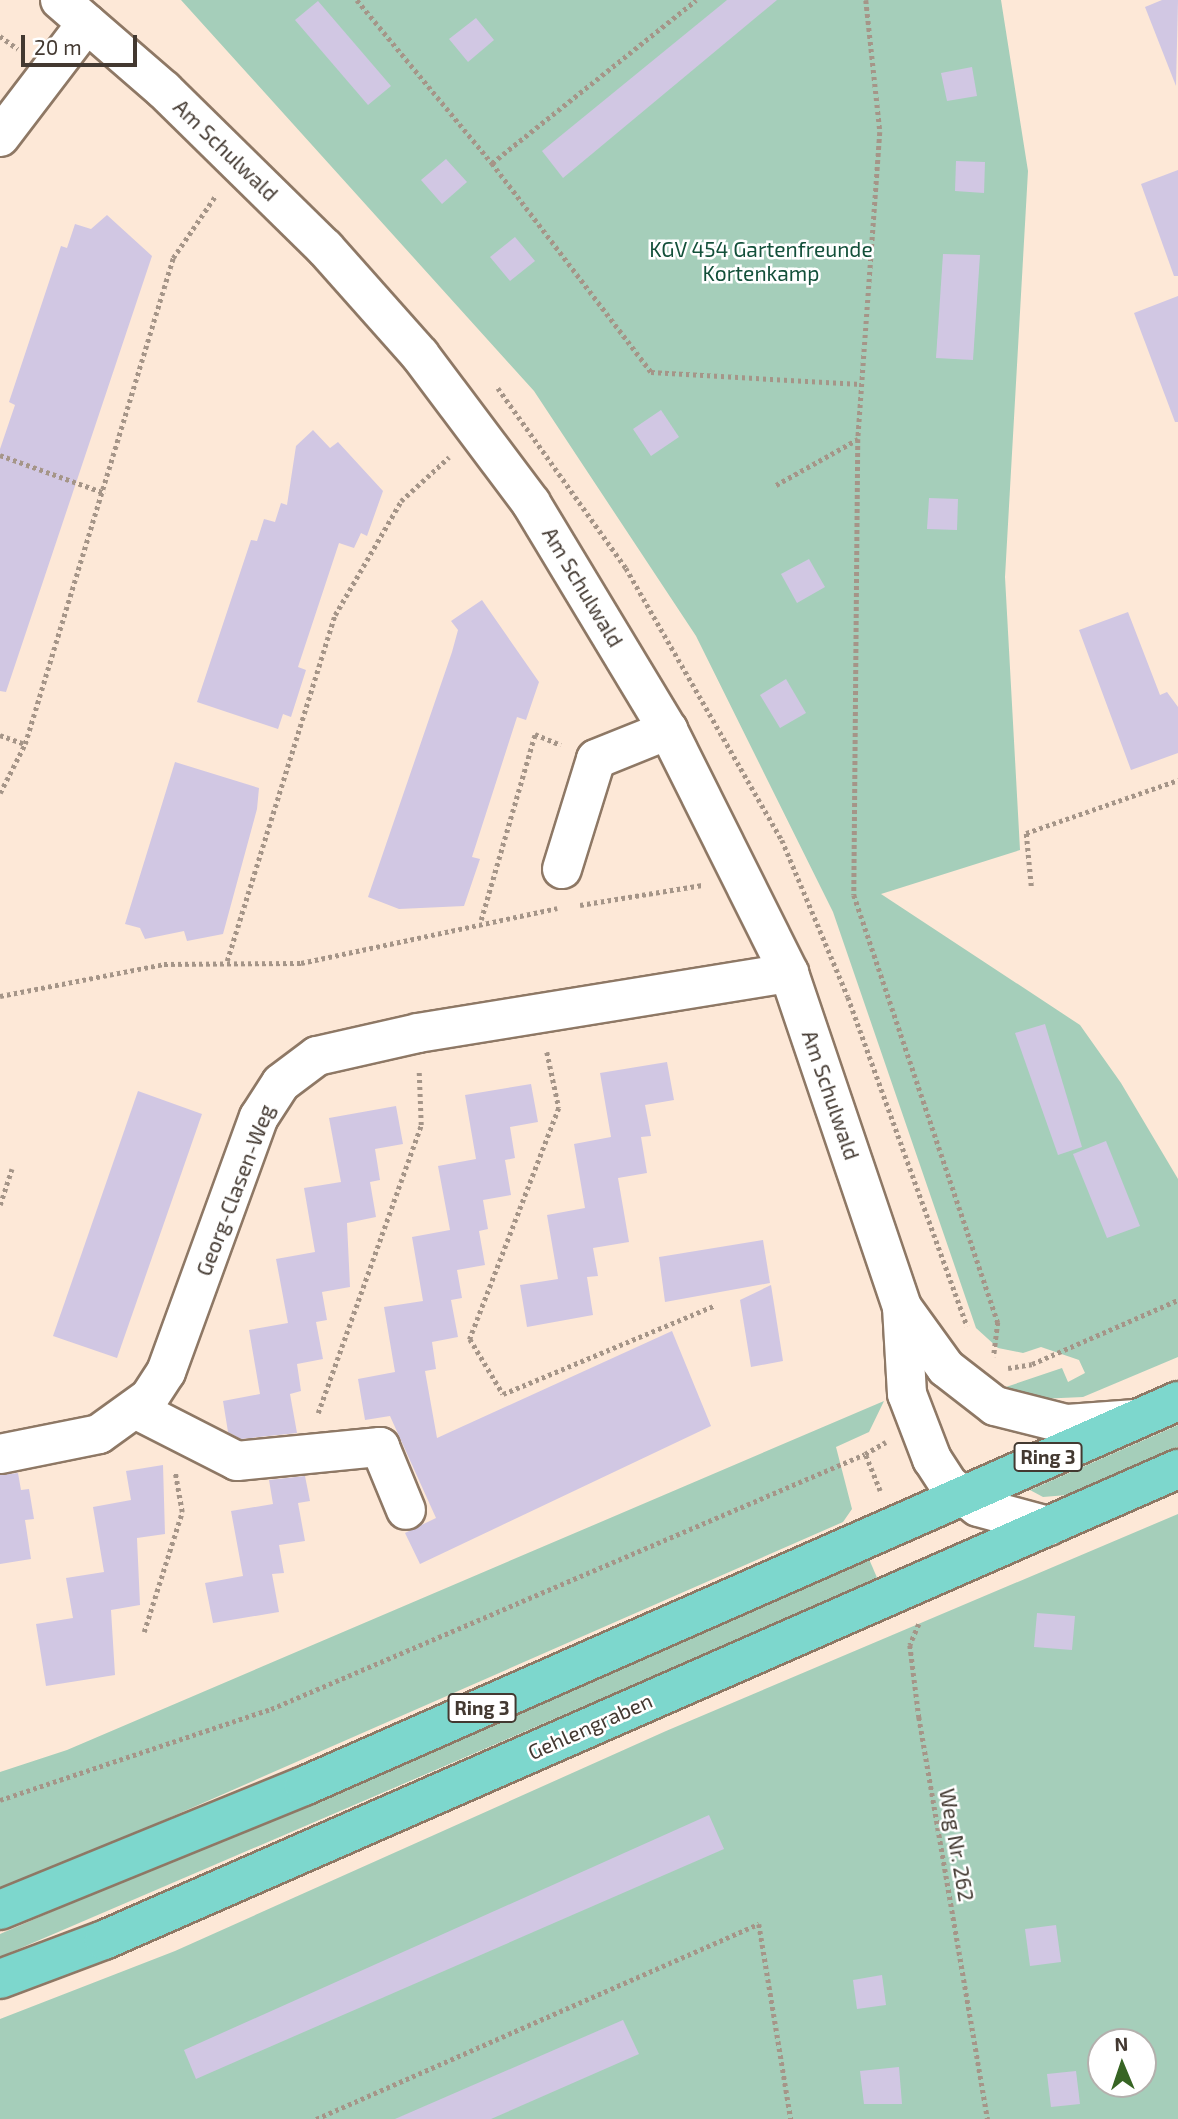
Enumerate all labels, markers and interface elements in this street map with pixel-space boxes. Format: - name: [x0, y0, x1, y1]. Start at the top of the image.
- scale bar: [24, 21, 140, 65]
- text: 20 m: [34, 34, 82, 59]
- street label: Am Schulwald: [169, 94, 283, 206]
- park label: KGV 454 Gartenfreunde Kortenkamp: [649, 236, 873, 286]
- street label: Am Schulwald: [537, 523, 629, 651]
- street label: Am Schulwald: [797, 1027, 865, 1163]
- street label: Georg-Clasen-Weg: [191, 1101, 279, 1279]
- road number: Ring 3: [1013, 1442, 1083, 1472]
- street label: Gehlengraben: [524, 1687, 656, 1765]
- road number: Ring 3: [447, 1692, 517, 1724]
- street label: Weg Nr. 262: [935, 1786, 979, 1904]
- north arrow: [1087, 2028, 1157, 2098]
- text: N: [1114, 2032, 1129, 2055]

